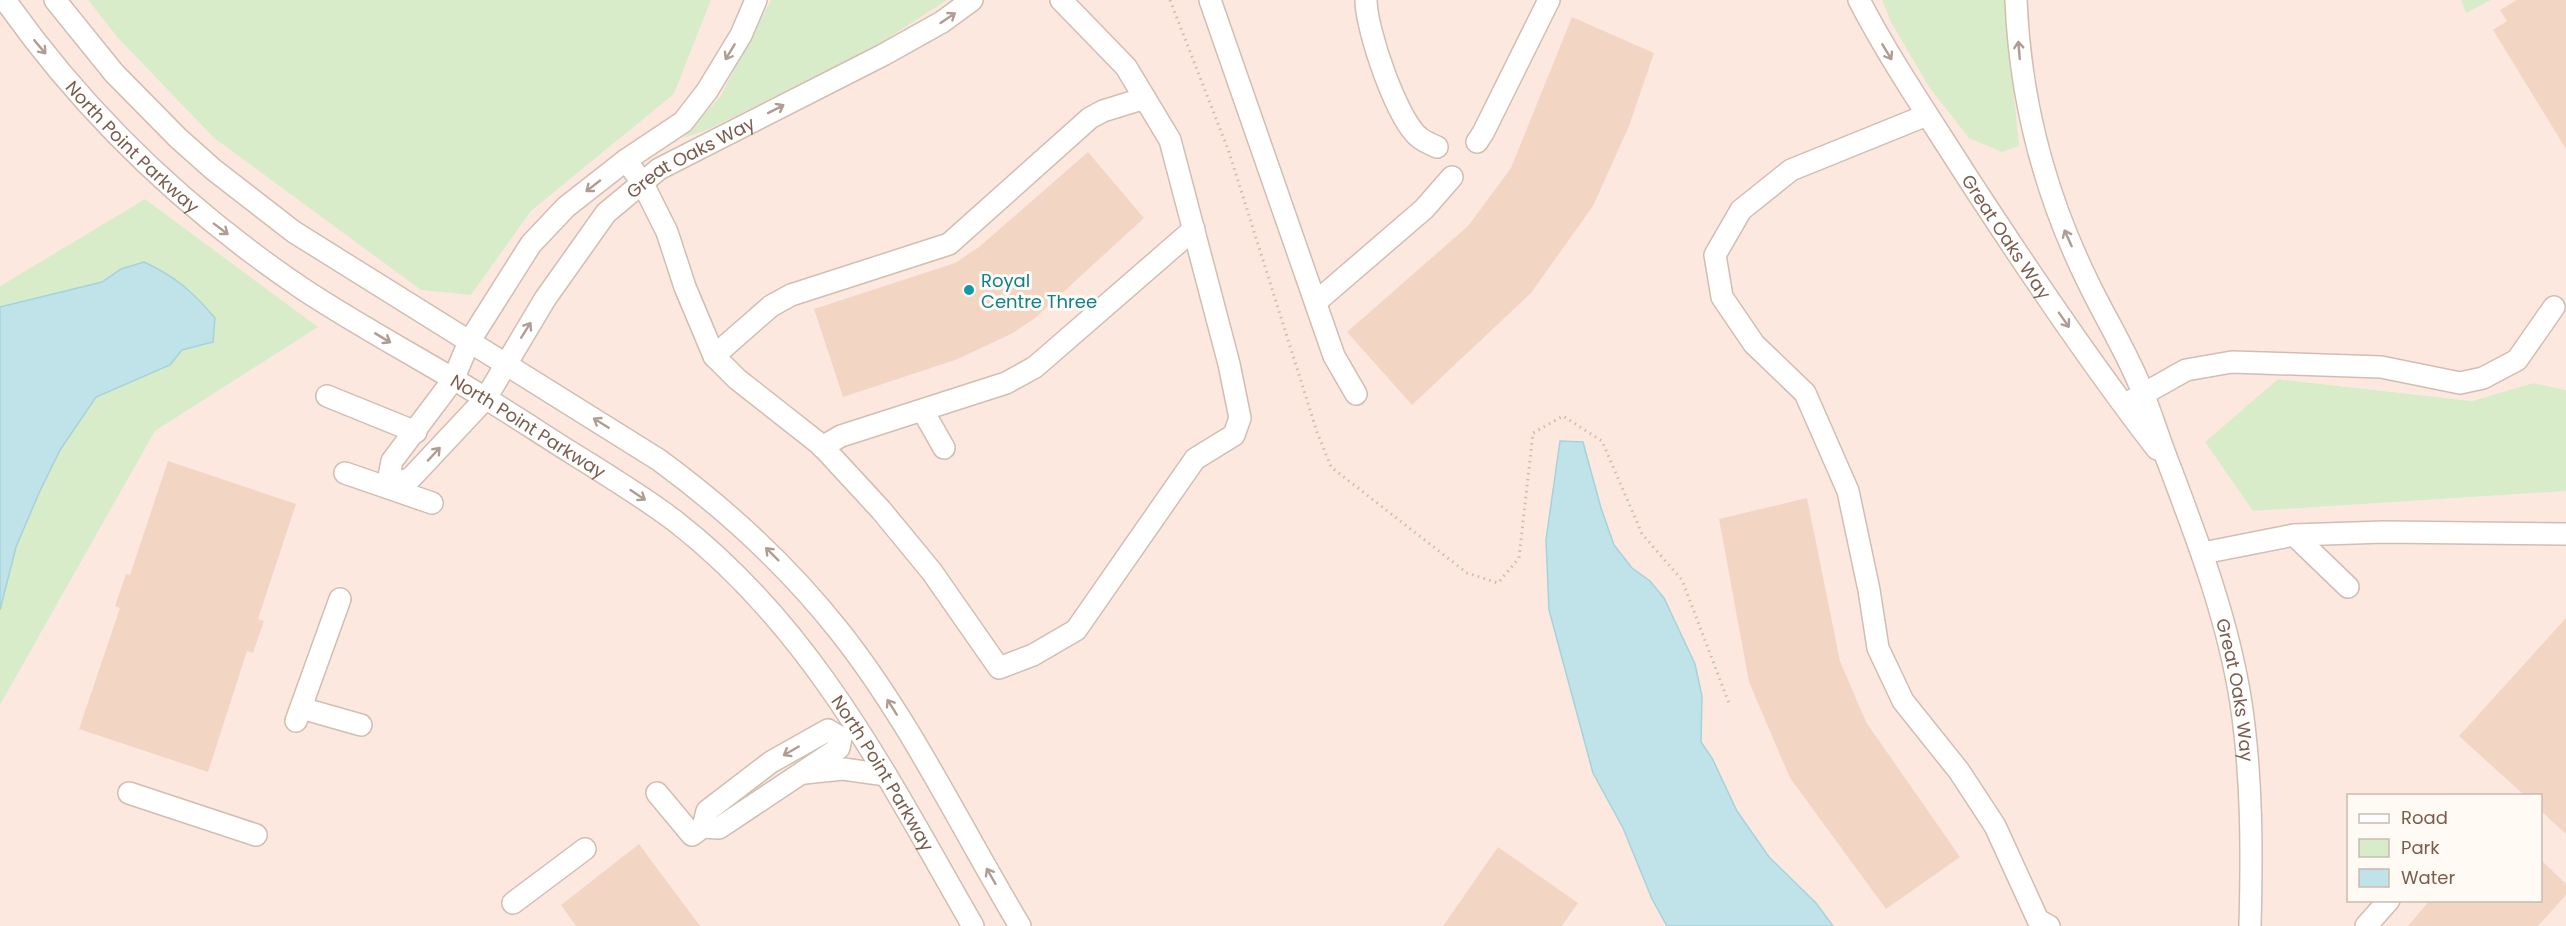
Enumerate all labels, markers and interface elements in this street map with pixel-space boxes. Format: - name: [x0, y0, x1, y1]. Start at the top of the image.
- one-way arrow: [939, 12, 956, 24]
- one-way arrow: [33, 39, 46, 55]
- one-way arrow: [2013, 41, 2024, 61]
- one-way arrow: [724, 43, 736, 60]
- one-way arrow: [1881, 43, 1893, 60]
- street label: North Point Parkway: [60, 75, 205, 218]
- one-way arrow: [766, 102, 784, 114]
- street label: Great Oaks Way: [621, 110, 759, 204]
- street label: Great Oaks Way: [1956, 169, 2057, 304]
- one-way arrow: [585, 179, 601, 192]
- one-way arrow: [213, 223, 229, 236]
- one-way arrow: [2062, 230, 2073, 248]
- place label: Royal Centre Three: [981, 268, 1097, 314]
- marker: Royal Centre Three: [962, 283, 976, 297]
- one-way arrow: [2058, 311, 2070, 327]
- one-way arrow: [520, 322, 532, 339]
- one-way arrow: [374, 332, 391, 344]
- street label: North Point Parkway: [446, 368, 611, 484]
- one-way arrow: [593, 417, 610, 429]
- one-way arrow: [427, 446, 441, 461]
- one-way arrow: [629, 490, 646, 502]
- one-way arrow: [764, 547, 779, 562]
- street label: Great Oaks Way: [2210, 615, 2260, 762]
- street label: North Point Parkway: [826, 690, 940, 855]
- one-way arrow: [886, 699, 898, 716]
- one-way arrow: [782, 746, 800, 757]
- legend: [2347, 794, 2542, 902]
- text: Road: [2401, 805, 2448, 830]
- text: Park: [2401, 835, 2440, 860]
- text: Water: [2401, 865, 2455, 890]
- one-way arrow: [985, 867, 996, 885]

